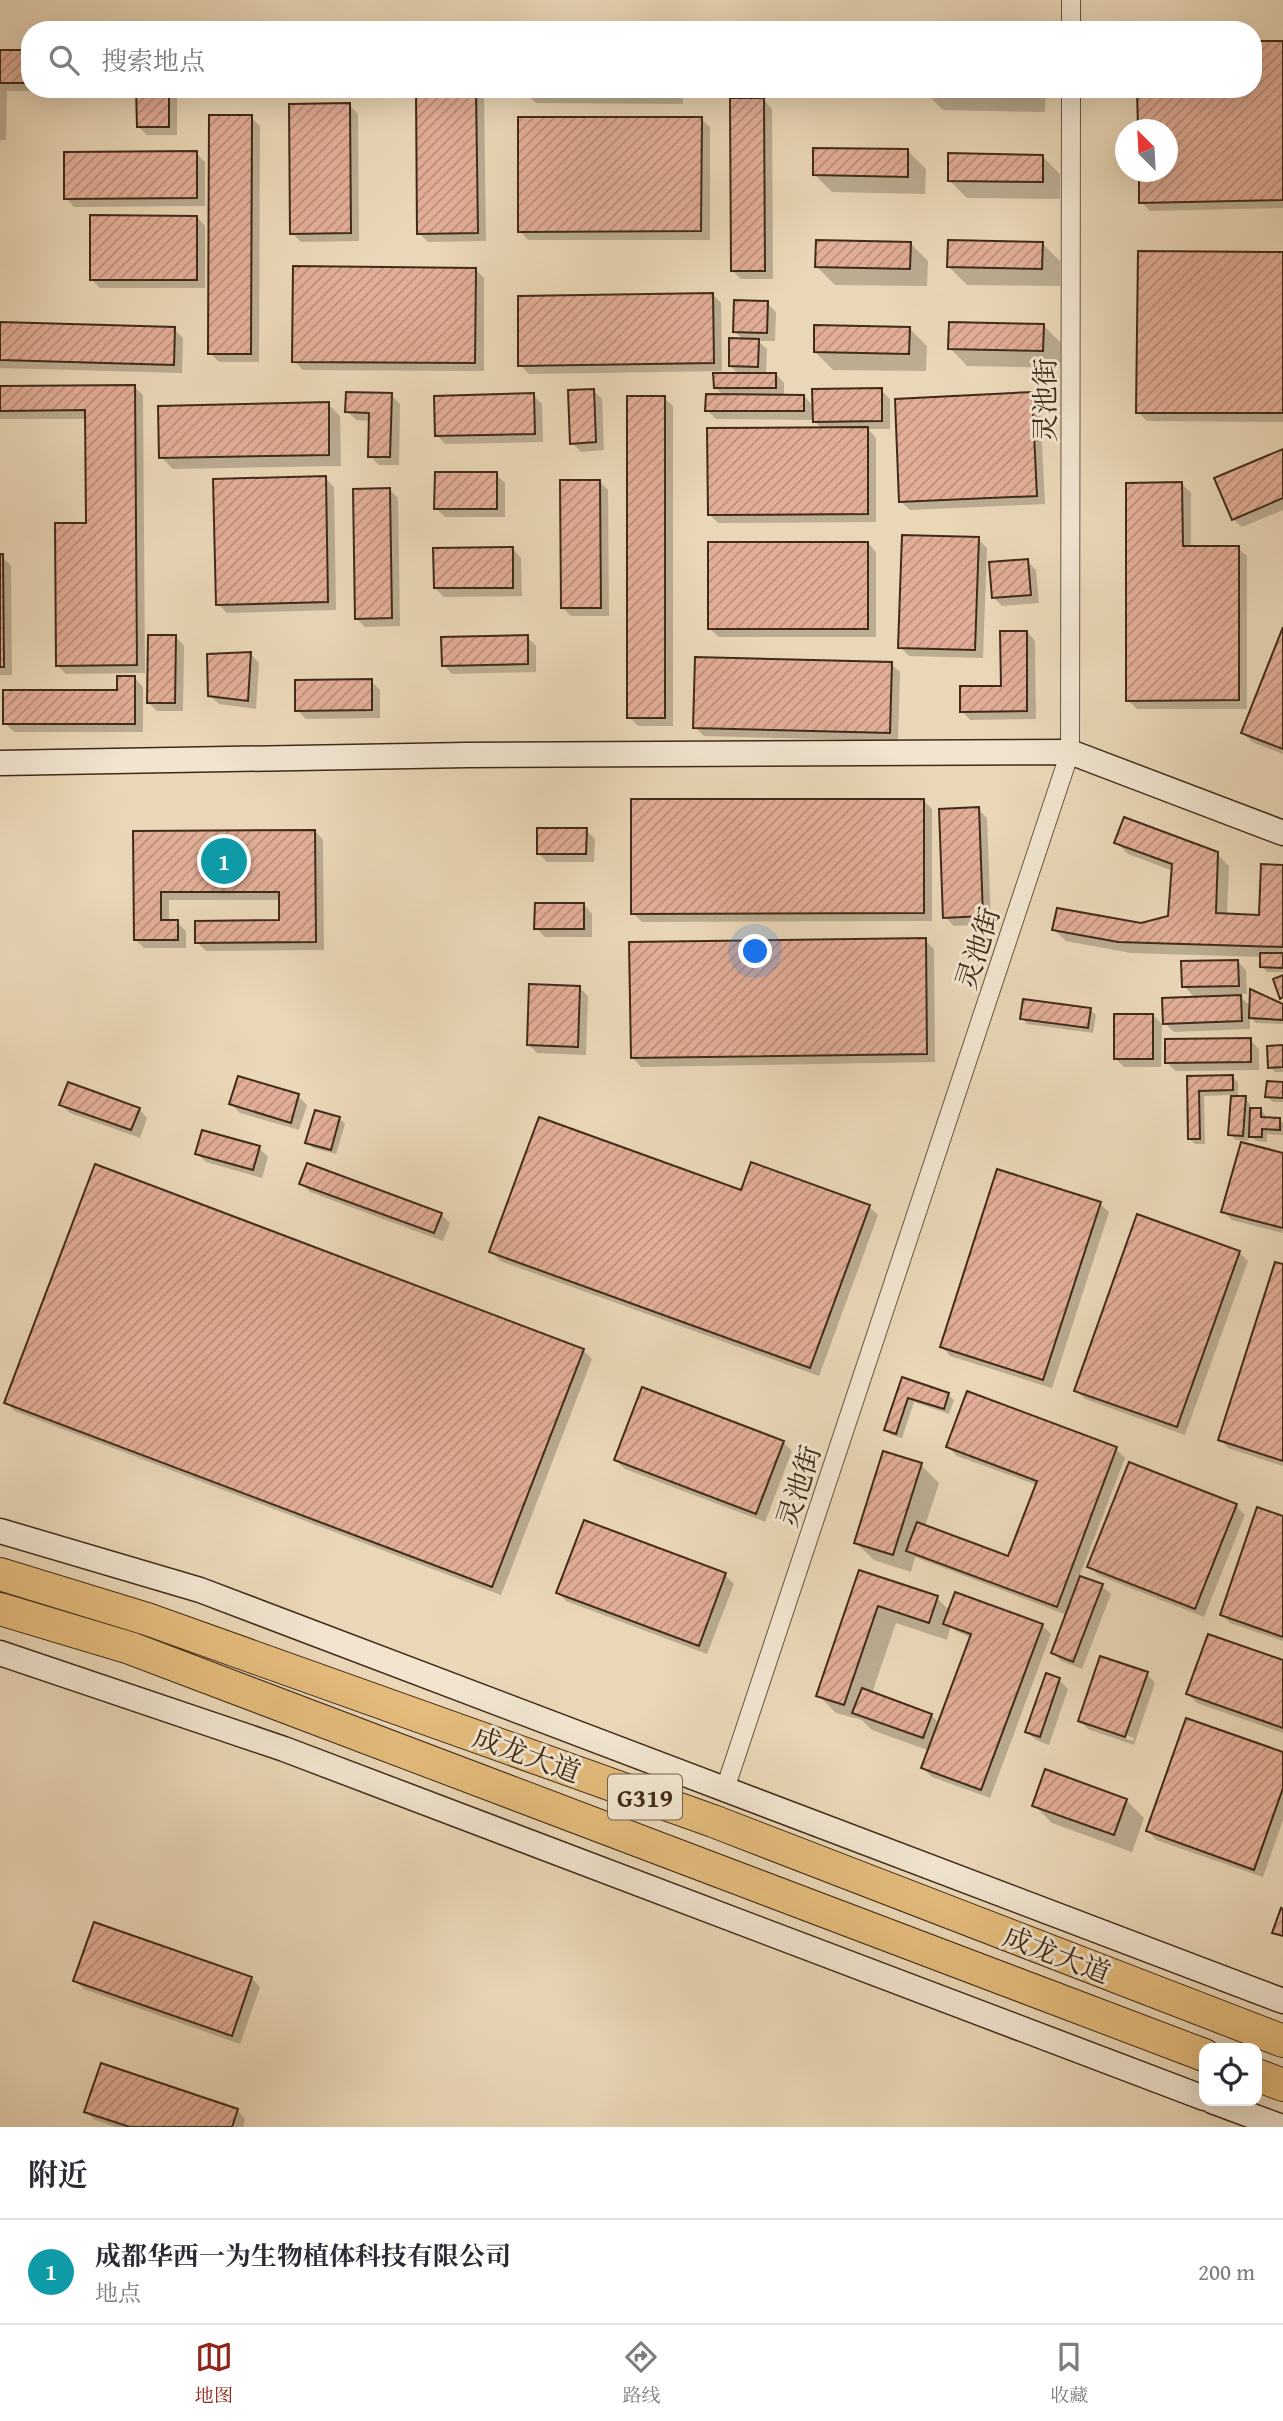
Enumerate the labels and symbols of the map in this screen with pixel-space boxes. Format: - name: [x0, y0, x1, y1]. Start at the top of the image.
- north arrow: [1115, 119, 1178, 182]
- street label: 灵池街: [1024, 358, 1065, 442]
- pin: 1: [201, 835, 247, 887]
- street label: 灵池街: [945, 902, 1009, 994]
- your location: [738, 934, 772, 968]
- street label: 灵池街: [766, 1440, 830, 1532]
- street label: 成龙大道: [467, 1716, 587, 1792]
- road number: G319: [608, 1774, 682, 1820]
- street label: 成龙大道: [997, 1915, 1117, 1993]

